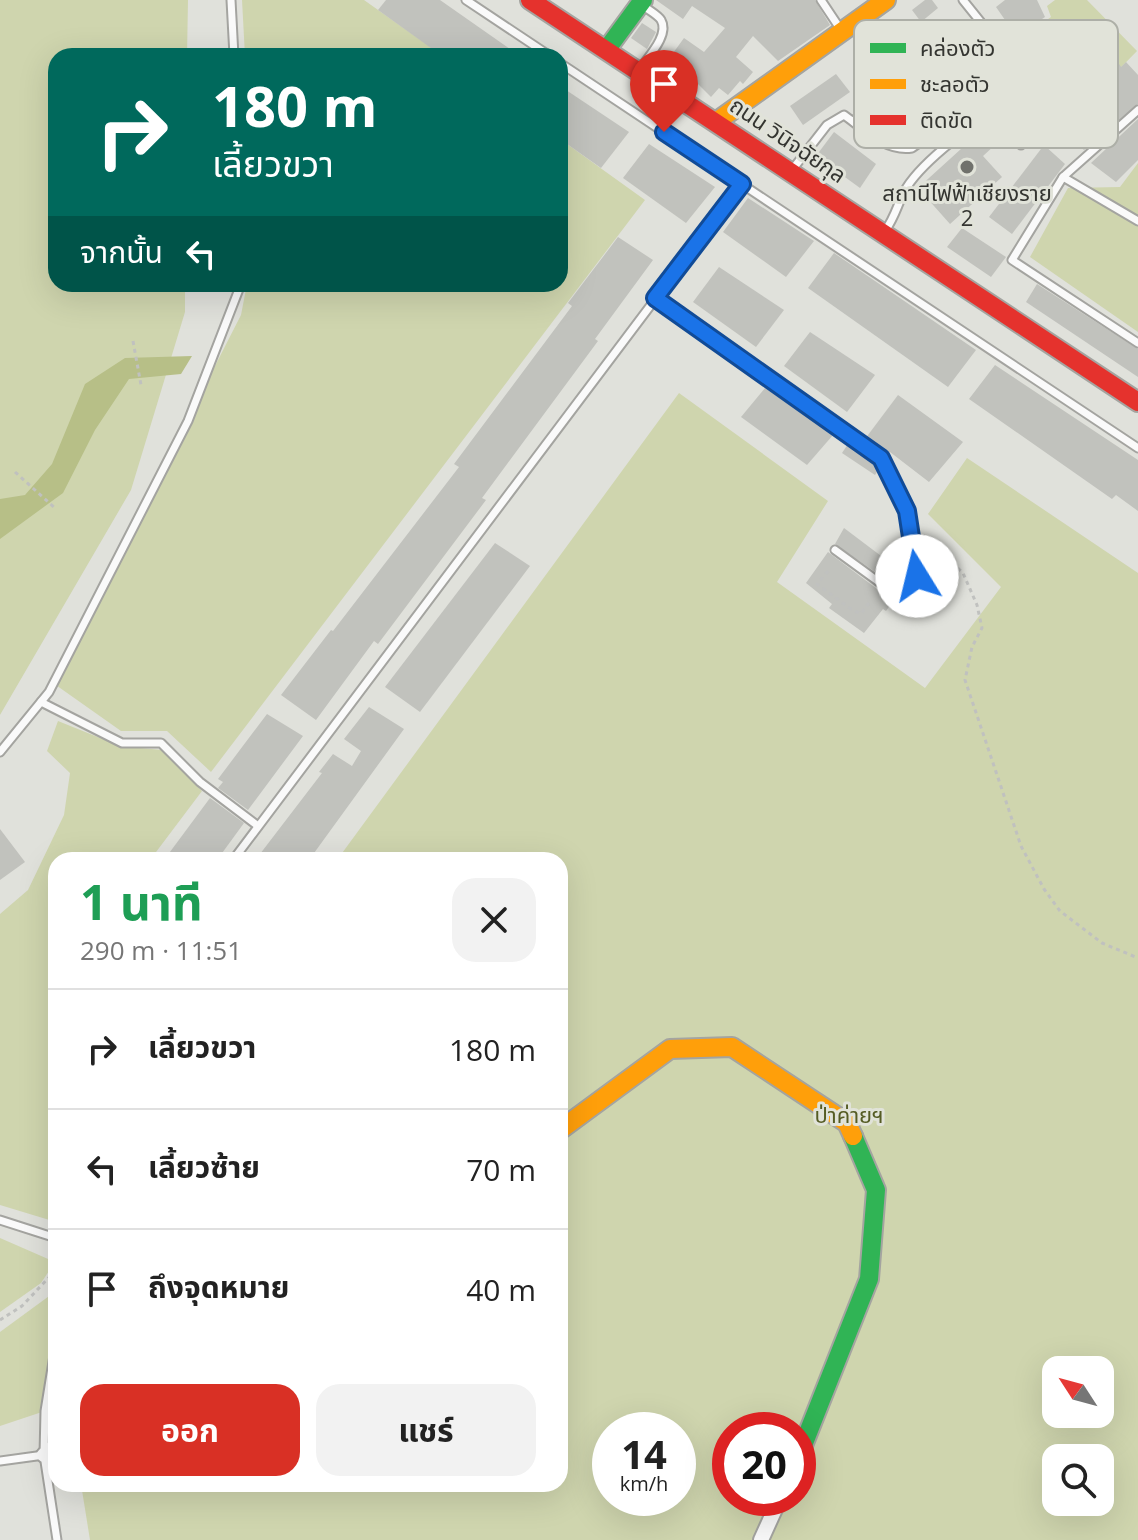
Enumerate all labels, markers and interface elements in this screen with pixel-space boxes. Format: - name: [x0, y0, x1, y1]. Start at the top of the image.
- legend: [854, 20, 1118, 148]
- text: คล่องตัว: [920, 32, 995, 62]
- pin: [630, 50, 698, 132]
- icon: arrive: [642, 62, 686, 106]
- text: 180 m: [212, 67, 378, 143]
- text: ชะลอตัว: [920, 68, 990, 98]
- icon: right: [80, 80, 184, 184]
- street label: ถนน วินิจฉัยกุล: [725, 89, 853, 189]
- text: ติดขัด: [920, 104, 973, 134]
- text: เลี้ยวขวา: [212, 139, 334, 188]
- marker: สถานีไฟฟ้าเชียงราย 2: [958, 158, 976, 176]
- place label: สถานีไฟฟ้าเชียงราย 2: [882, 177, 1052, 232]
- text: จากนั้น: [80, 231, 163, 272]
- icon: left: [179, 232, 223, 276]
- position arrow: [875, 534, 959, 618]
- text: 1 นาที: [80, 869, 203, 934]
- button: close: [452, 878, 536, 962]
- text: 290 m · 11:51: [80, 932, 242, 968]
- text: เลี้ยวขวา: [148, 1026, 256, 1067]
- icon: right: [80, 1027, 124, 1071]
- text: 180 m: [449, 1029, 536, 1070]
- park label: ป่าค่ายฯ: [814, 1099, 884, 1129]
- text: เลี้ยวซ้าย: [148, 1146, 260, 1187]
- icon: left: [80, 1147, 124, 1191]
- text: 70 m: [466, 1149, 536, 1190]
- text: ถึงจุดหมาย: [148, 1266, 289, 1307]
- icon: arrive: [80, 1267, 124, 1311]
- text: 40 m: [466, 1269, 536, 1310]
- north arrow: [1042, 1356, 1114, 1428]
- map controls: [1042, 1356, 1114, 1516]
- button: ออก: [80, 1384, 300, 1476]
- button: แชร์: [316, 1384, 536, 1476]
- speed limit sign: 20: [712, 1412, 816, 1516]
- text: 14: [621, 1426, 667, 1481]
- button: search: [1042, 1444, 1114, 1516]
- text: km/h: [620, 1470, 668, 1497]

